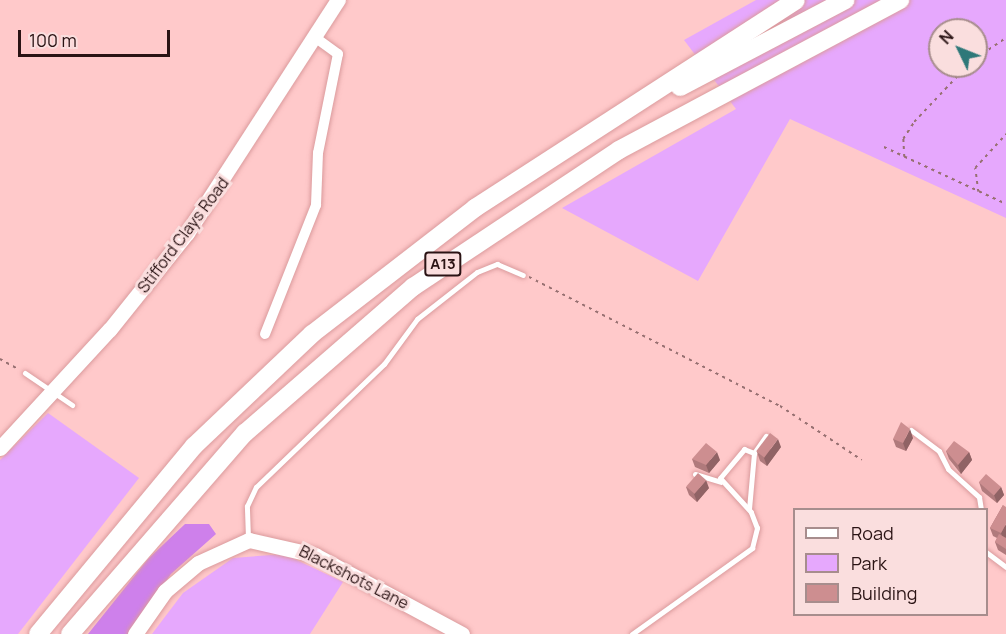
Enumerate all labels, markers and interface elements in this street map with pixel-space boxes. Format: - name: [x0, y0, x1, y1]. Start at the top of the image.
- scale bar: [21, 18, 172, 56]
- north arrow: [928, 18, 988, 78]
- text: N: [934, 25, 958, 49]
- text: 100 m: [29, 28, 77, 52]
- street label: Stifford Clays Road: [133, 173, 233, 297]
- road number: A13: [424, 252, 462, 276]
- legend: [793, 508, 988, 616]
- text: Road: [851, 521, 894, 545]
- street label: Blackshots Lane: [296, 541, 412, 613]
- text: Park: [851, 551, 887, 575]
- text: Building: [851, 581, 917, 605]

